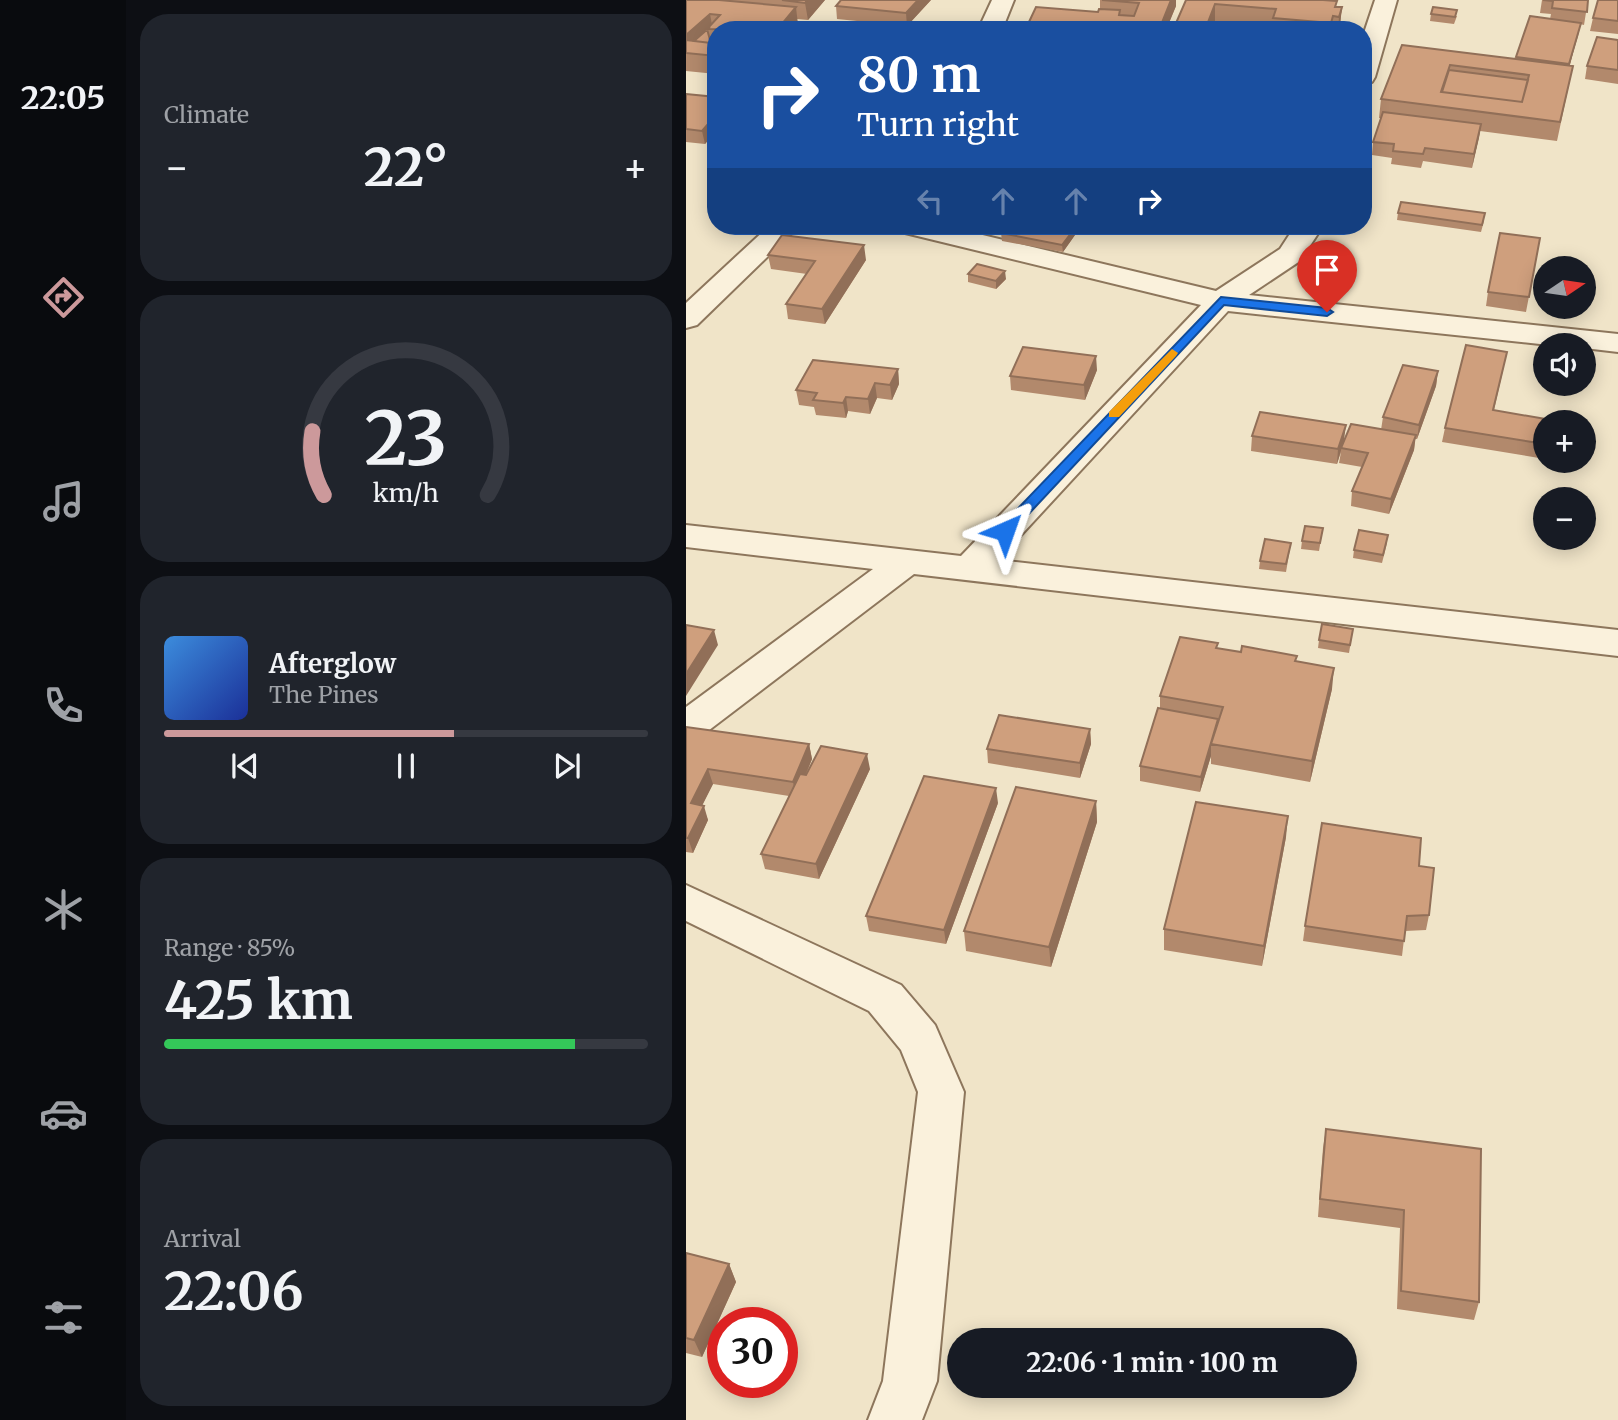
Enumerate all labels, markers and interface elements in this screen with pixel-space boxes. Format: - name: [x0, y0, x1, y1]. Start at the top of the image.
- text: 80 m: [857, 44, 980, 105]
- icon: right: [742, 49, 833, 140]
- text: 22:05: [21, 78, 105, 118]
- text: Climate: [164, 100, 249, 129]
- text: Turn right: [857, 105, 1019, 145]
- text: 22°: [364, 135, 448, 200]
- text: −: [164, 144, 189, 191]
- text: +: [623, 144, 648, 191]
- icon: left: [911, 182, 949, 220]
- icon: ahead: [984, 182, 1022, 220]
- icon: ahead: [1057, 182, 1095, 220]
- icon: right: [1130, 182, 1168, 220]
- pin: [1297, 240, 1357, 312]
- icon: arrive: [1308, 251, 1346, 289]
- north arrow: [1533, 256, 1596, 318]
- map controls: [1533, 256, 1596, 550]
- icon: directions: [39, 273, 88, 322]
- button: sound: [1533, 333, 1596, 396]
- text: 23: [365, 393, 447, 485]
- button: +: [1533, 410, 1596, 473]
- icon: music: [39, 477, 88, 526]
- text: km/h: [373, 477, 439, 509]
- button: −: [1533, 487, 1596, 550]
- position arrow: [968, 494, 1042, 568]
- text: Afterglow: [269, 647, 396, 680]
- text: The Pines: [269, 680, 379, 709]
- icon: phone: [39, 681, 88, 730]
- icon: previous: [226, 747, 264, 785]
- icon: pause: [387, 747, 425, 785]
- icon: next: [548, 747, 586, 785]
- icon: climate: [39, 885, 88, 934]
- text: Range · 85%: [164, 933, 295, 962]
- text: 425 km: [164, 968, 353, 1033]
- icon: car: [39, 1089, 88, 1138]
- text: Arrival: [164, 1224, 241, 1253]
- text: 22:06: [164, 1259, 303, 1324]
- icon: filters: [39, 1293, 88, 1342]
- speed limit sign: 30: [707, 1307, 798, 1398]
- text: 22:06 · 1 min · 100 m: [1026, 1346, 1278, 1379]

